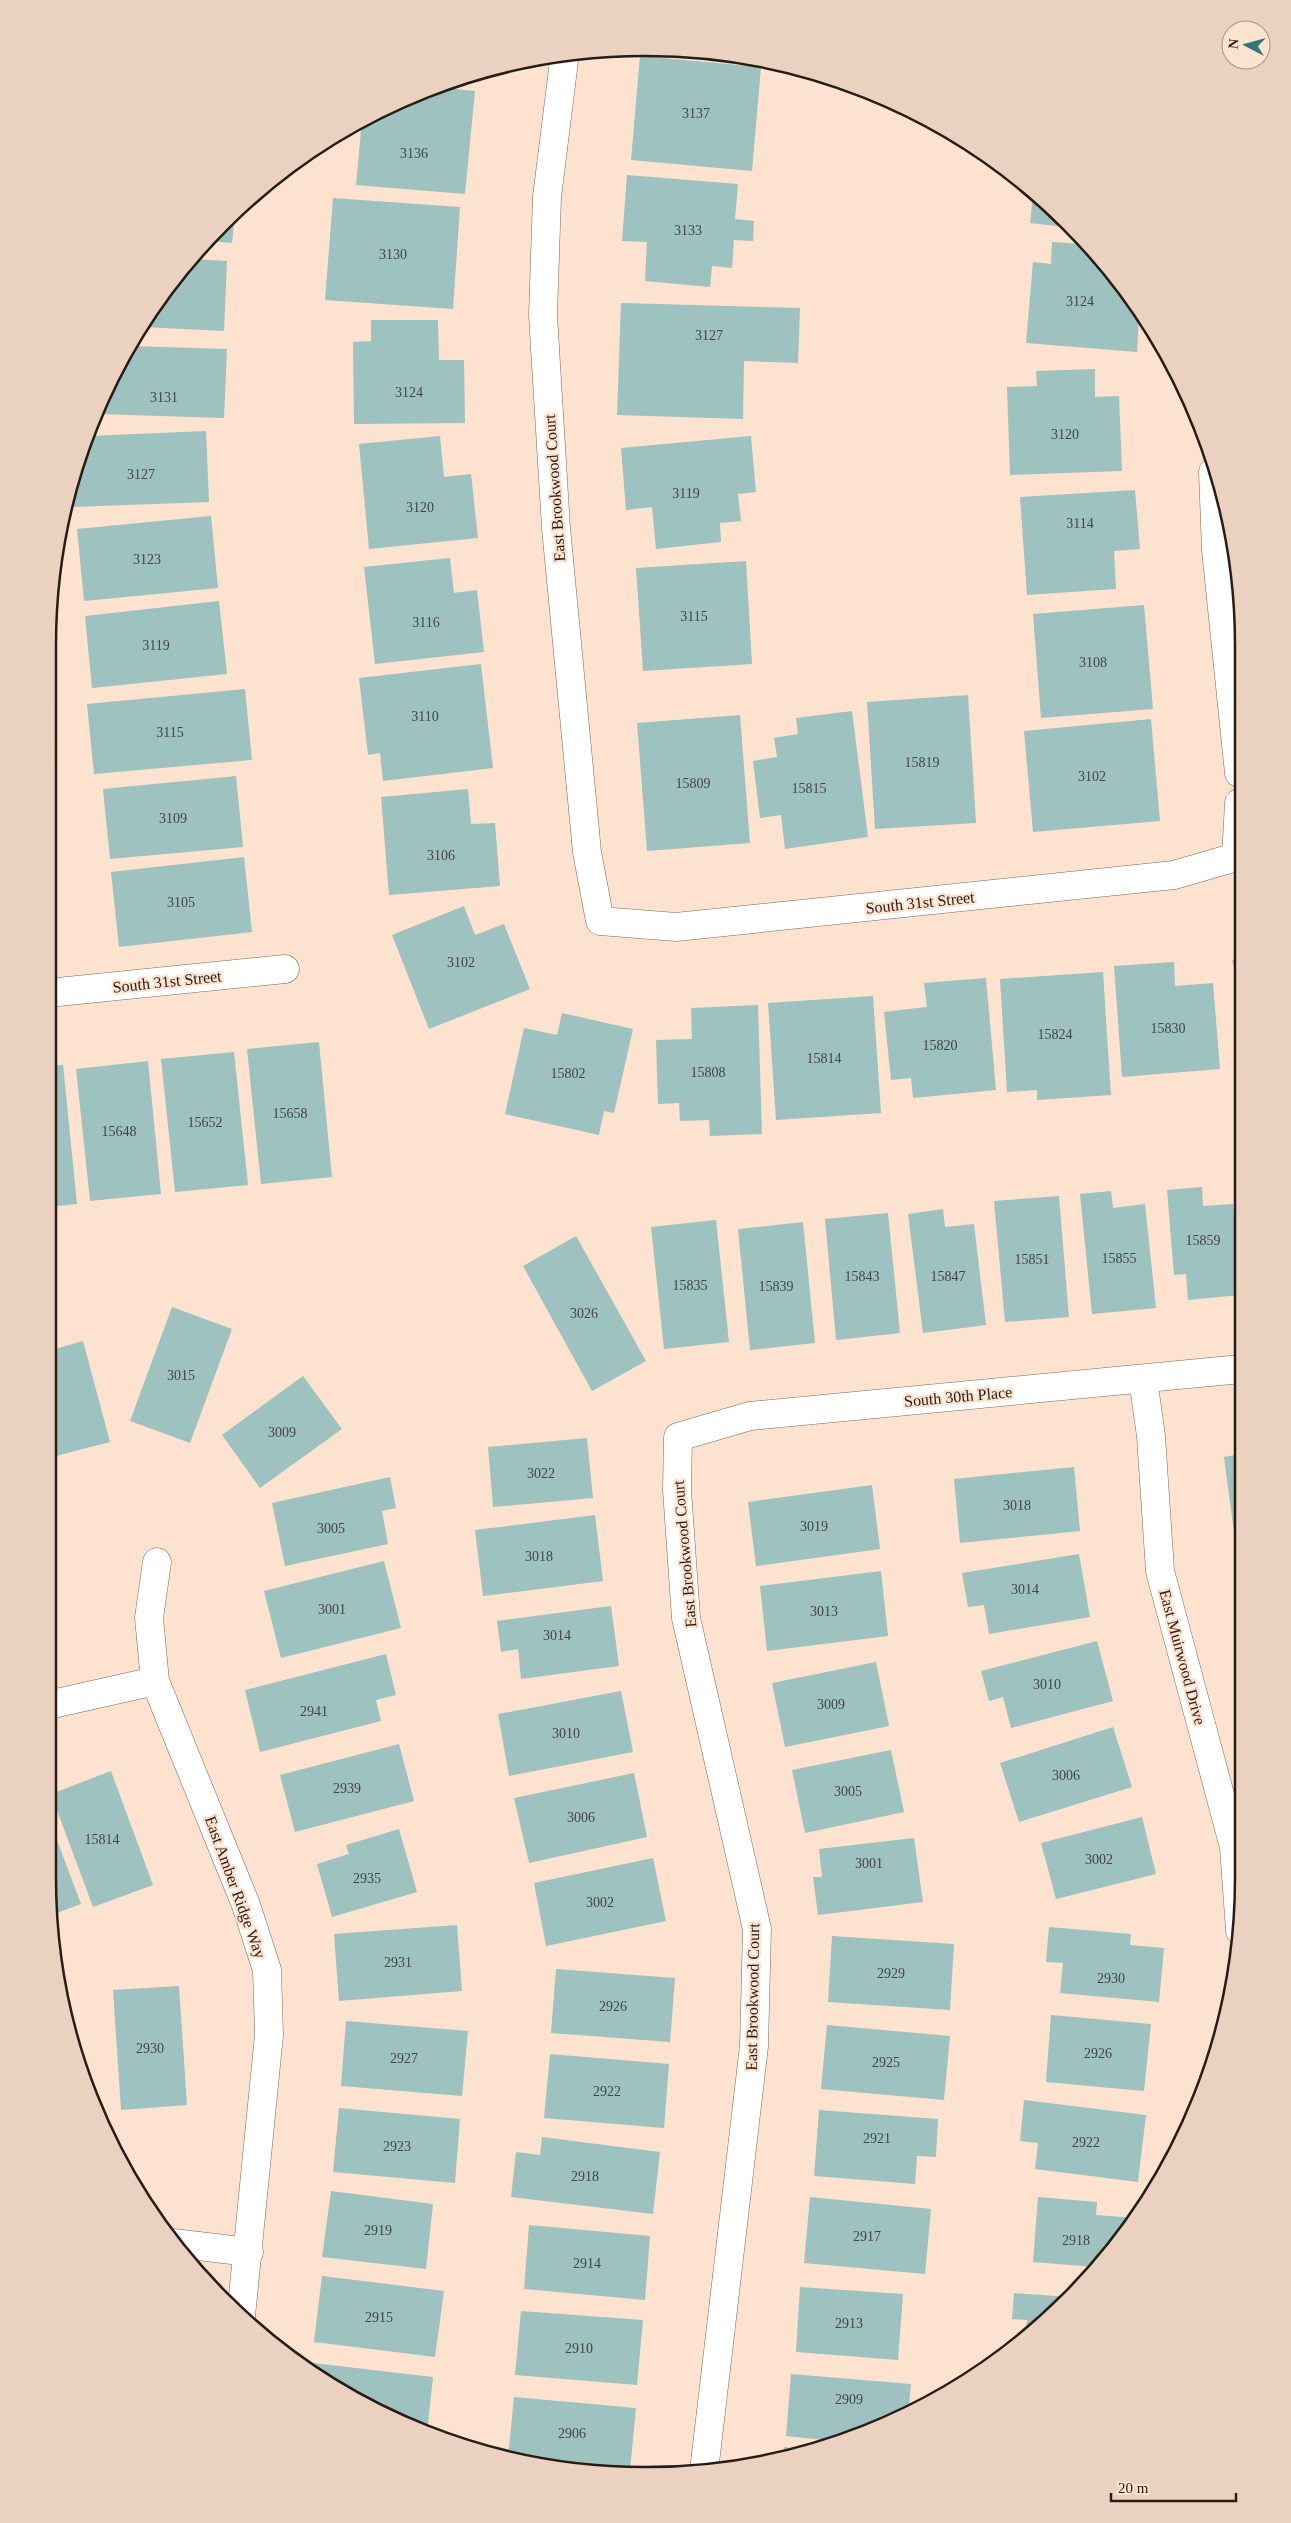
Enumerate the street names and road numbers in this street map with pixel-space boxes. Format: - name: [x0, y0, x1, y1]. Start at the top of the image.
- street label: East Brookwood Court: [541, 413, 568, 562]
- street label: South 31st Street: [865, 888, 976, 917]
- street label: South 31st Street: [112, 967, 223, 996]
- street label: South 30th Place: [903, 1383, 1013, 1410]
- street label: East Brookwood Court: [670, 1479, 699, 1628]
- street label: East Muirwood Drive: [1156, 1588, 1209, 1727]
- street label: East Amber Ridge Way: [201, 1814, 269, 1961]
- street label: East Brookwood Court: [743, 1923, 762, 2071]

